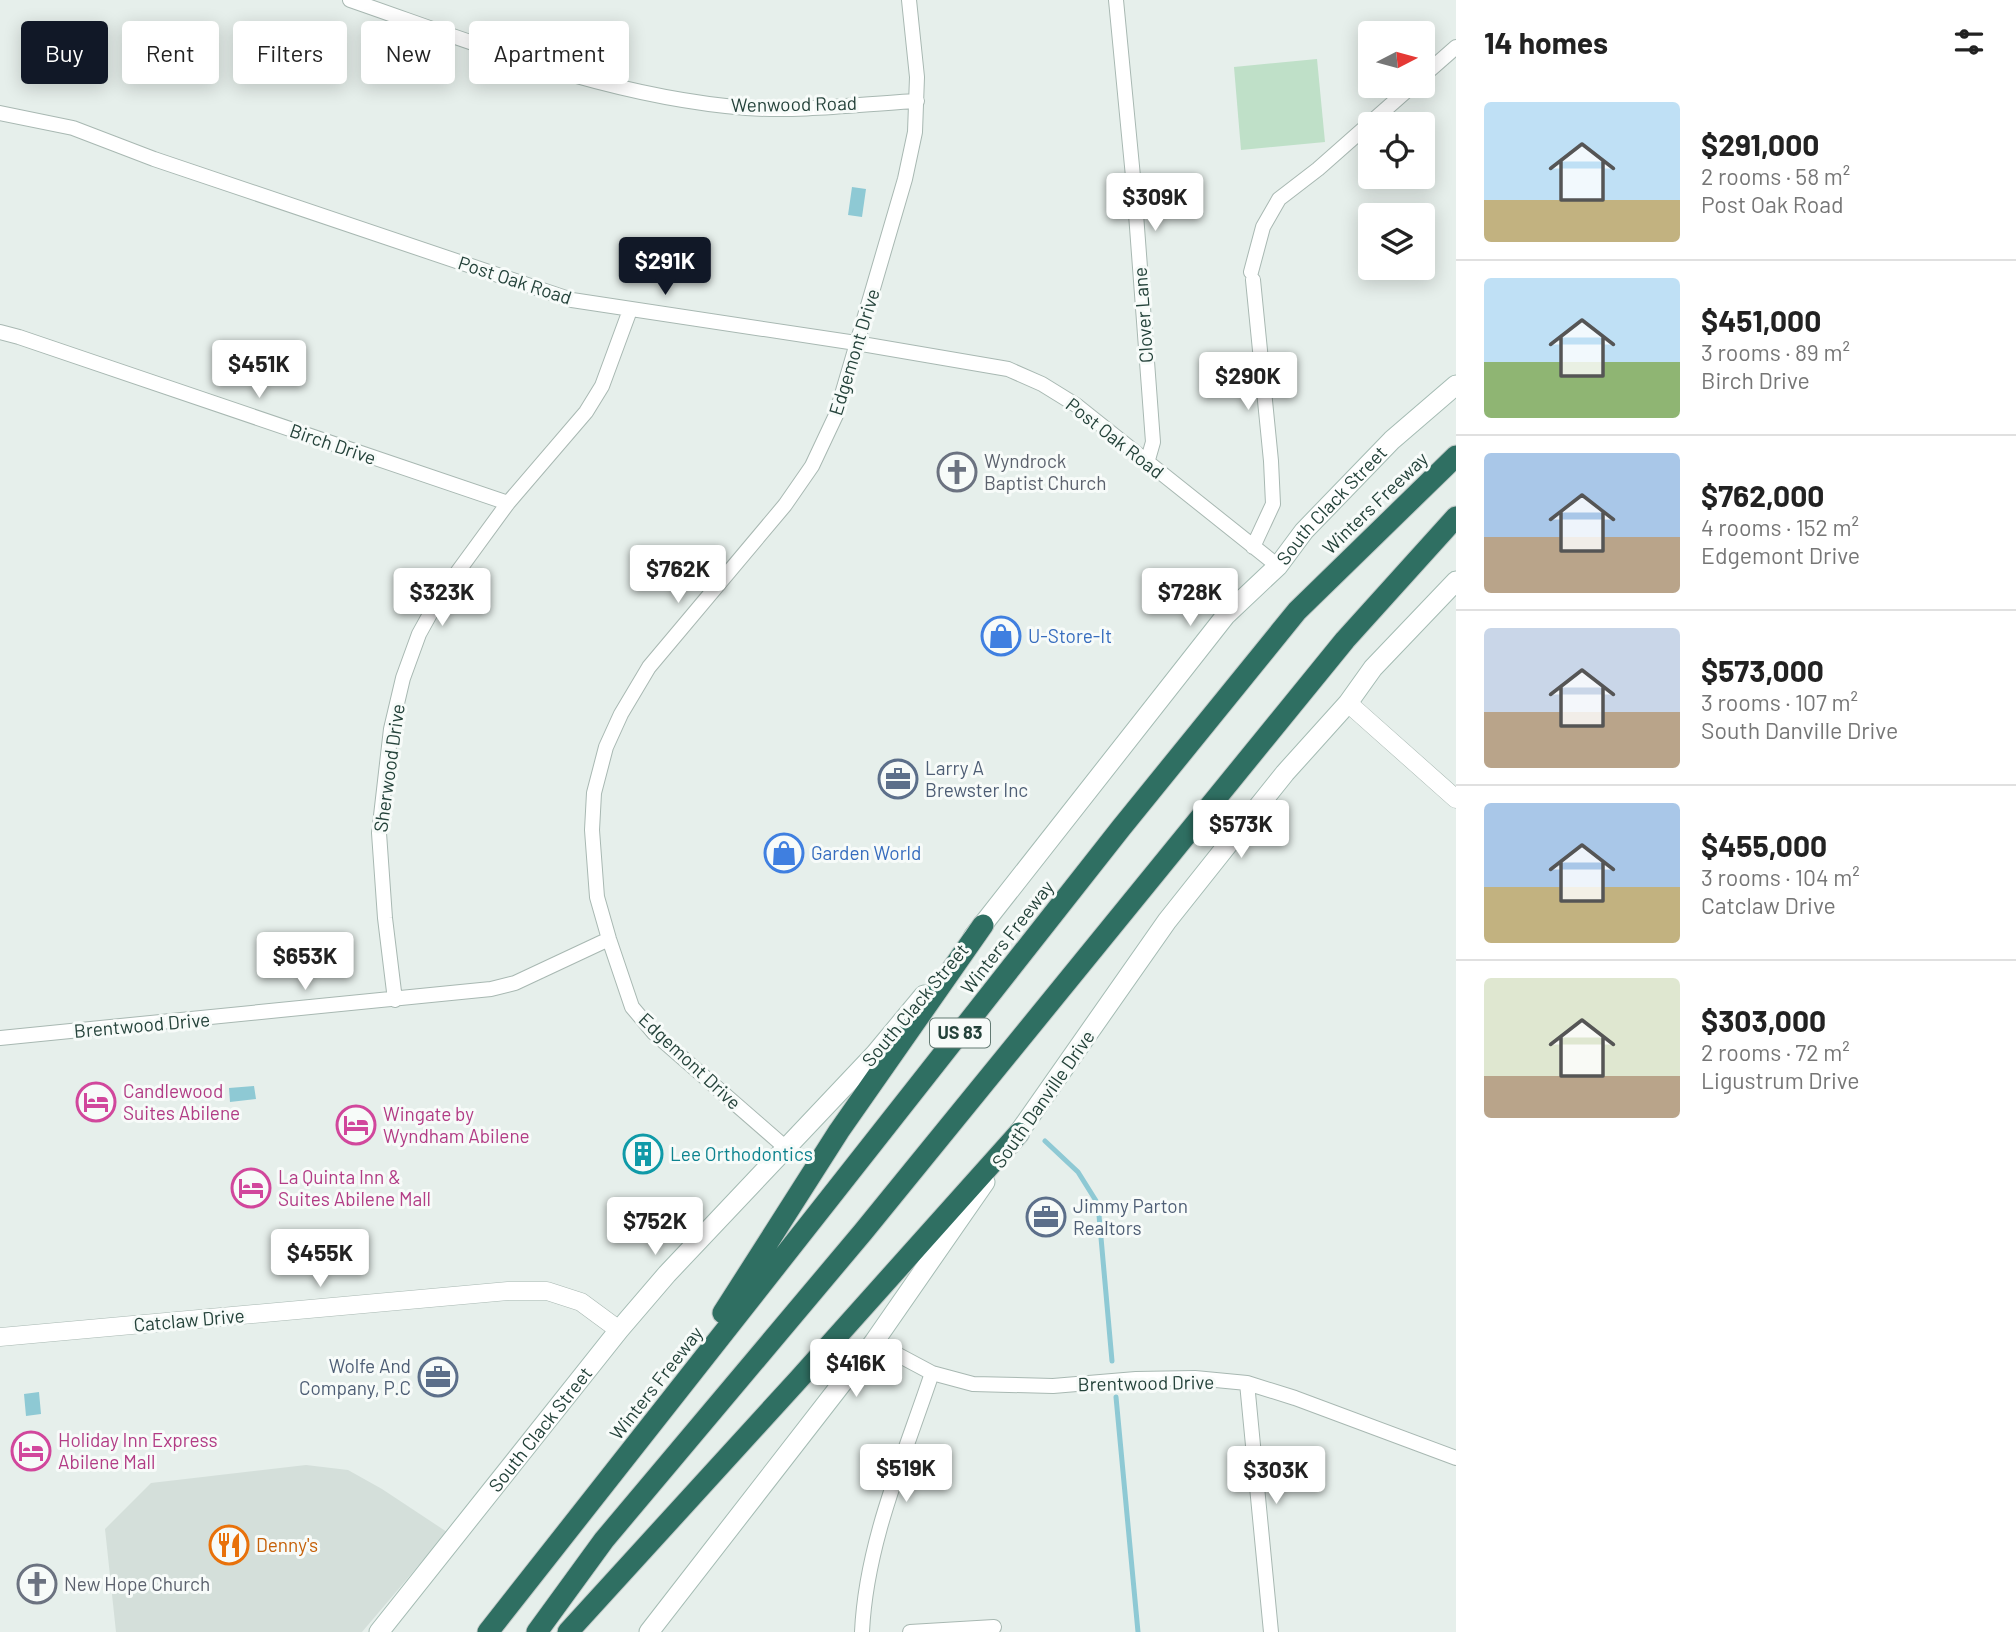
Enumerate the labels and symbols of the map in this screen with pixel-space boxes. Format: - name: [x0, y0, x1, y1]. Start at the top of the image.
- north arrow: [1358, 21, 1435, 98]
- street label: Wenwood Road: [731, 91, 857, 116]
- pin: $309K: [1106, 174, 1204, 233]
- pin: $291K: [616, 238, 714, 297]
- street label: Post Oak Road: [456, 250, 575, 309]
- street label: Clover Lane: [1128, 266, 1157, 364]
- street label: Edgemont Drive: [823, 286, 884, 418]
- pin: $451K: [210, 340, 308, 400]
- pin: $290K: [1199, 352, 1297, 412]
- street label: Post Oak Road: [1062, 392, 1169, 483]
- street label: Birch Drive: [287, 418, 379, 469]
- street label: South Clack Street: [1271, 441, 1391, 569]
- street label: Winters Freeway: [1317, 446, 1432, 559]
- place label: Wyndrock Baptist Church: [984, 449, 1107, 494]
- church icon: Wyndrock Baptist Church: [936, 451, 978, 493]
- pin: $762K: [629, 546, 727, 605]
- pin: $323K: [393, 568, 491, 628]
- pin: $728K: [1141, 568, 1239, 628]
- shop icon: U-Store-It: [980, 615, 1022, 657]
- place label: U-Store-It: [1028, 624, 1112, 647]
- street label: Sherwood Drive: [368, 702, 409, 834]
- place label: Larry A Brewster Inc: [925, 756, 1028, 801]
- office icon: Larry A Brewster Inc: [877, 758, 919, 800]
- pin: $573K: [1192, 800, 1290, 860]
- shop icon: Garden World: [763, 832, 805, 874]
- place label: Garden World: [811, 841, 921, 864]
- street label: Winters Freeway: [955, 875, 1058, 998]
- pin: $653K: [256, 932, 354, 992]
- street label: South Clack Street: [857, 939, 973, 1071]
- street label: Brentwood Drive: [73, 1007, 211, 1042]
- street label: Edgemont Drive: [634, 1007, 746, 1114]
- road number: US 83: [930, 1018, 990, 1048]
- street label: South Danville Drive: [986, 1025, 1099, 1172]
- place label: Candlewood Suites Abilene: [123, 1079, 240, 1124]
- hotel icon: Candlewood Suites Abilene: [75, 1081, 117, 1123]
- place label: Wingate by Wyndham Abilene: [383, 1102, 530, 1147]
- hotel icon: Wingate by Wyndham Abilene: [335, 1104, 377, 1146]
- building icon: Lee Orthodontics: [622, 1133, 664, 1175]
- place label: Lee Orthodontics: [670, 1142, 813, 1165]
- place label: La Quinta Inn & Suites Abilene Mall: [278, 1165, 431, 1210]
- hotel icon: La Quinta Inn & Suites Abilene Mall: [230, 1167, 272, 1209]
- place label: Jimmy Parton Realtors: [1073, 1194, 1188, 1239]
- office icon: Jimmy Parton Realtors: [1025, 1196, 1067, 1238]
- pin: $752K: [606, 1198, 704, 1257]
- pin: $455K: [271, 1230, 369, 1289]
- street label: Catclaw Drive: [132, 1303, 245, 1336]
- street label: Winters Freeway: [604, 1321, 707, 1444]
- pin: $416K: [807, 1340, 905, 1399]
- place label: Wolfe And Company, P.C: [299, 1354, 411, 1399]
- office icon: Wolfe And Company, P.C: [417, 1356, 459, 1398]
- street label: South Clack Street: [483, 1362, 596, 1496]
- street label: Brentwood Drive: [1077, 1370, 1214, 1395]
- place label: Holiday Inn Express Abilene Mall: [58, 1428, 218, 1473]
- hotel icon: Holiday Inn Express Abilene Mall: [10, 1430, 52, 1472]
- pin: $519K: [857, 1444, 955, 1504]
- pin: $303K: [1227, 1446, 1325, 1506]
- restaurant icon: Denny's: [208, 1524, 250, 1566]
- place label: Denny's: [256, 1533, 318, 1556]
- church icon: New Hope Church: [16, 1563, 58, 1605]
- place label: New Hope Church: [64, 1572, 210, 1595]

